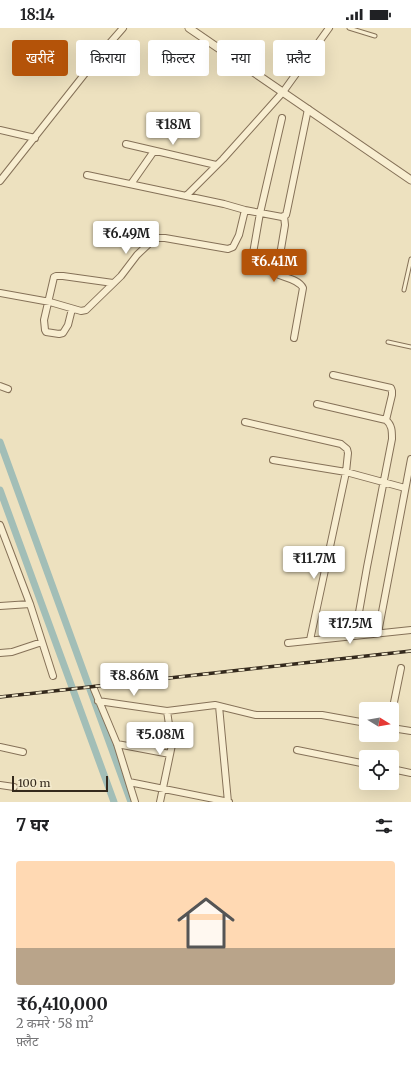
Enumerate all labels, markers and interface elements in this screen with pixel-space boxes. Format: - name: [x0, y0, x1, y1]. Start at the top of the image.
- text: 18:14: [20, 5, 54, 24]
- chip: खरीदें: [12, 40, 68, 76]
- chip: किराया: [76, 40, 140, 76]
- chip: फ़िल्टर: [148, 40, 209, 76]
- chip: नया: [217, 40, 265, 76]
- chip: फ़्लैट: [273, 40, 325, 76]
- pin: ₹18M: [149, 112, 197, 146]
- text: ₹18M: [155, 116, 191, 133]
- pin: ₹6.49M: [93, 221, 159, 255]
- text: ₹6.49M: [102, 225, 150, 242]
- pin: ₹6.41M: [241, 249, 307, 283]
- text: ₹6.41M: [251, 253, 297, 270]
- pin: ₹11.7M: [281, 546, 347, 580]
- text: ₹11.7M: [292, 550, 336, 567]
- pin: ₹17.5M: [317, 611, 383, 645]
- text: ₹17.5M: [328, 615, 372, 632]
- pin: ₹8.86M: [101, 663, 167, 697]
- text: ₹8.86M: [109, 667, 159, 684]
- north arrow: [359, 702, 399, 742]
- map controls: [359, 702, 399, 790]
- pin: ₹5.08M: [127, 722, 193, 756]
- text: ₹5.08M: [135, 726, 185, 743]
- button: locate: [359, 750, 399, 790]
- scale bar: [12, 774, 108, 793]
- text: 100 m: [18, 776, 50, 790]
- text: 7 घर: [16, 814, 49, 836]
- icon: filters: [373, 815, 395, 837]
- icon: home: [170, 887, 242, 959]
- text: ₹6,410,000: [16, 993, 108, 1015]
- text: 2 कमरे · 58 m²: [16, 1015, 94, 1032]
- text: फ़्लैट: [16, 1033, 39, 1050]

